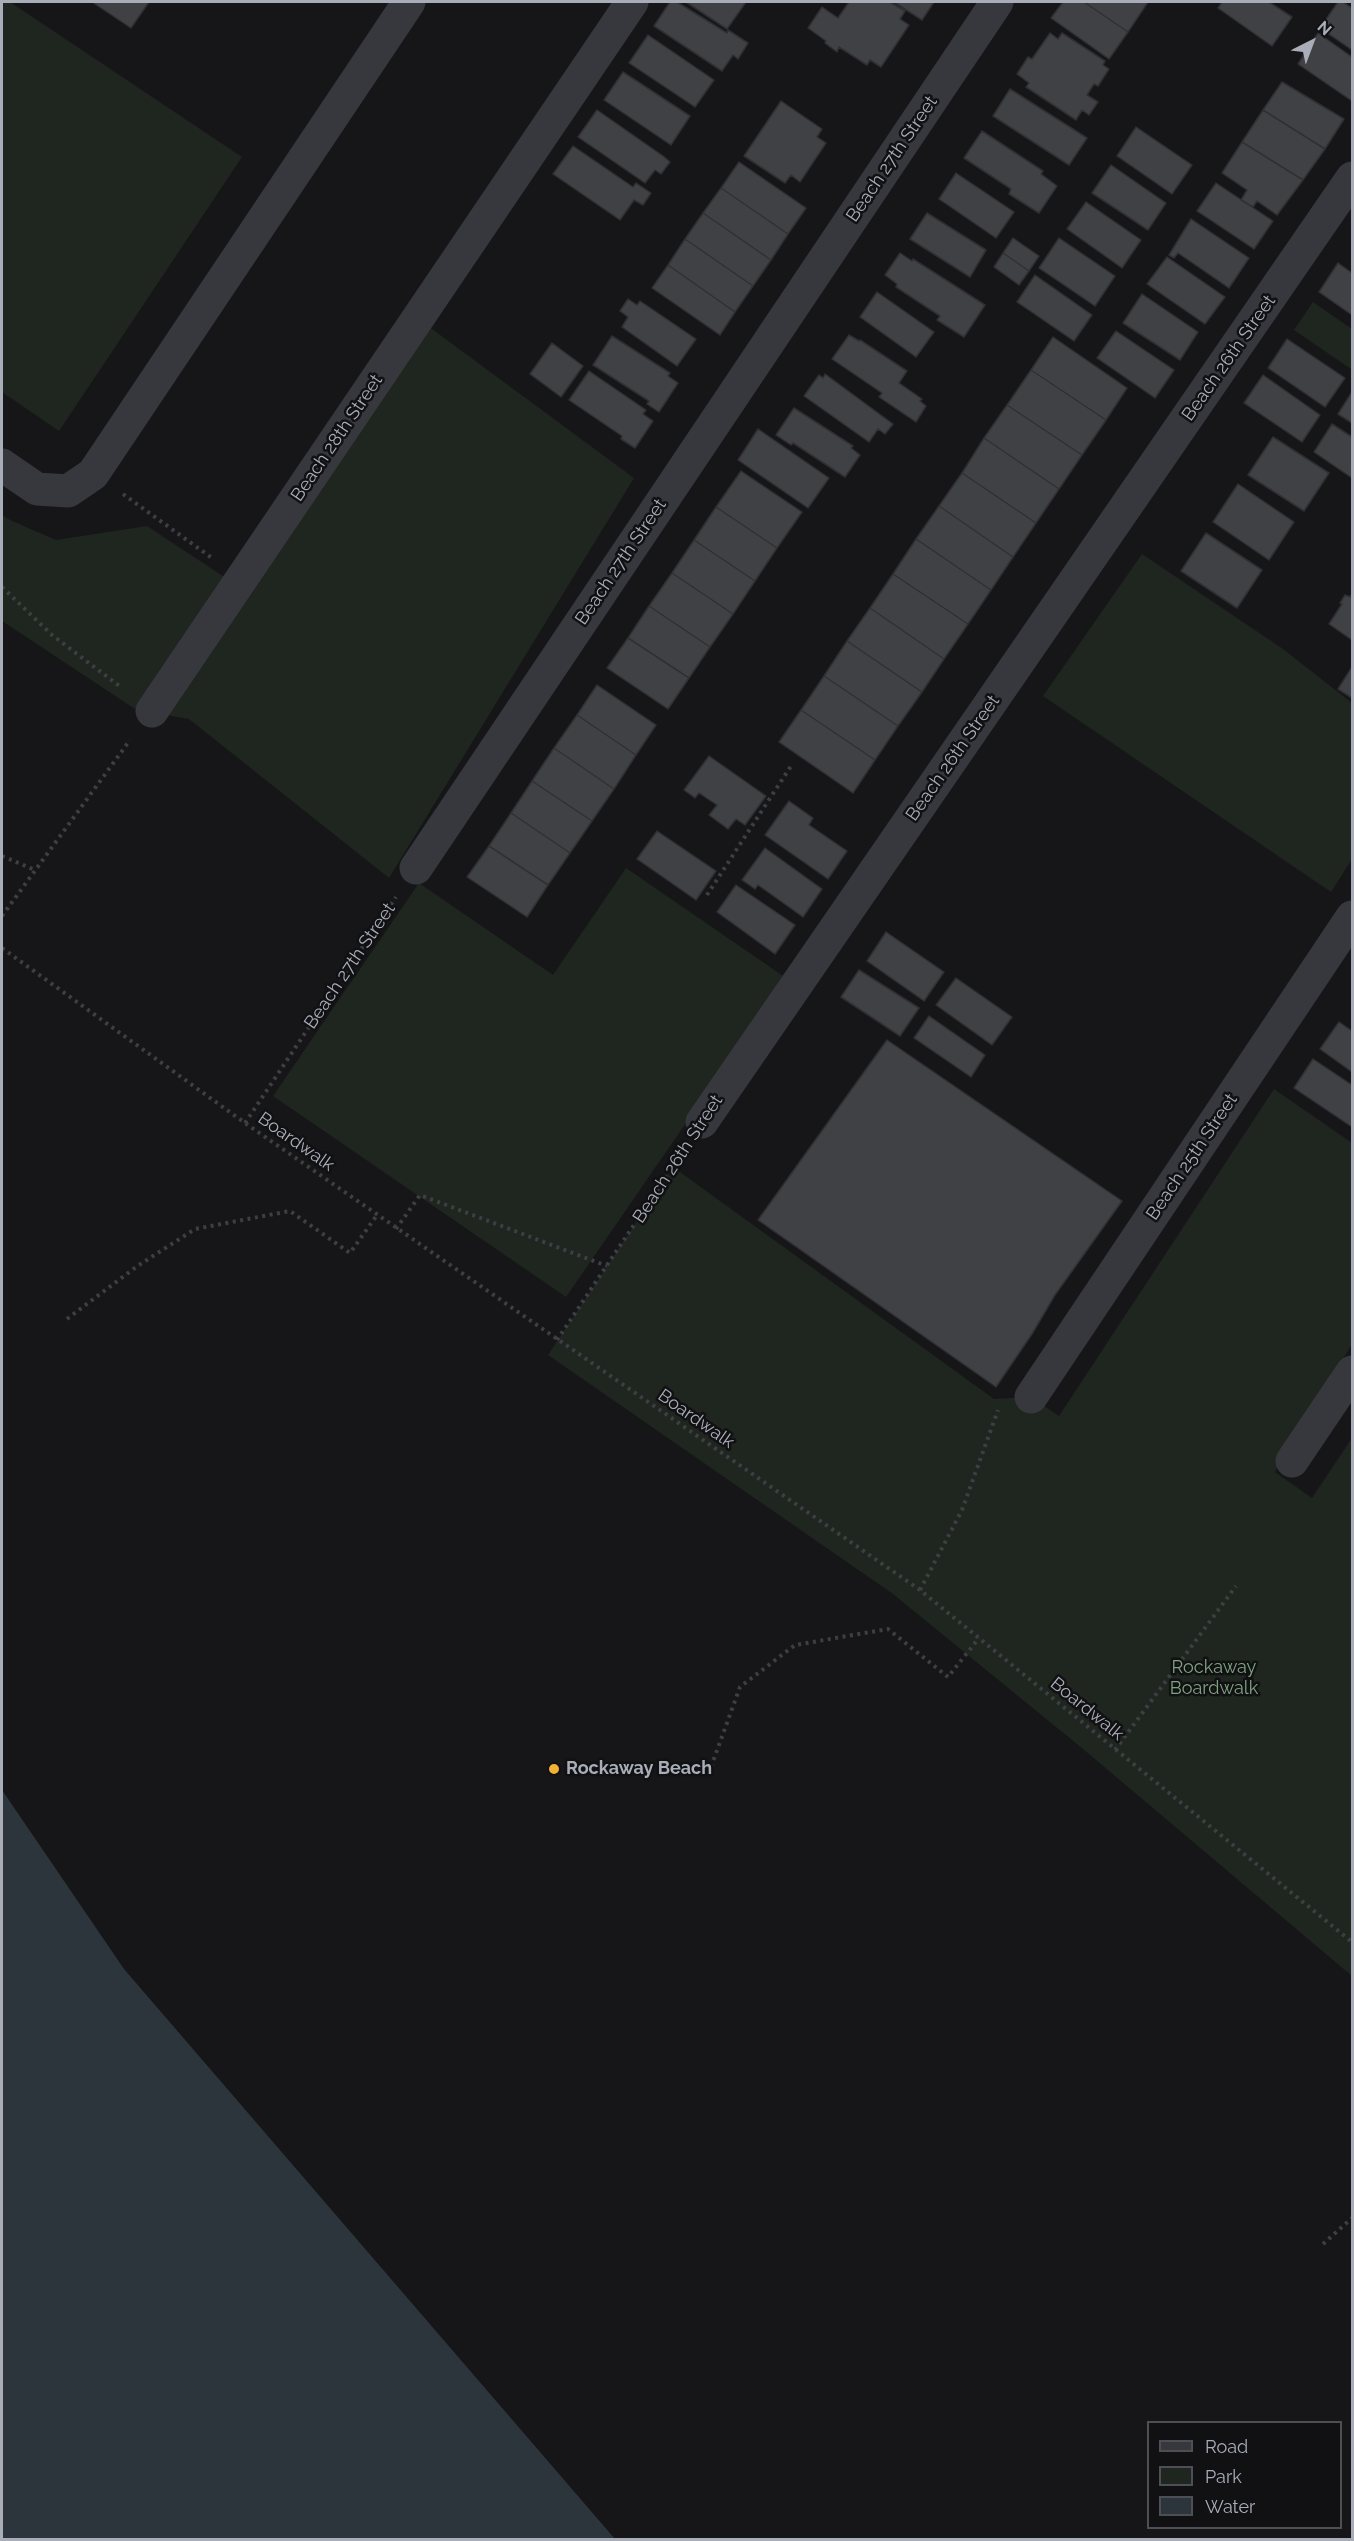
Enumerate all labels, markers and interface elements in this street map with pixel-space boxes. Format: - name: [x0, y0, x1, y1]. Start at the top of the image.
- north arrow: [1282, 12, 1342, 72]
- text: N: [1313, 17, 1335, 39]
- street label: Beach 27th Street: [842, 92, 942, 226]
- street label: Beach 26th Street: [1178, 291, 1280, 425]
- street label: Beach 28th Street: [287, 370, 387, 506]
- street label: Beach 27th Street: [571, 495, 671, 629]
- street label: Beach 26th Street: [902, 691, 1004, 825]
- street label: Beach 27th Street: [300, 899, 400, 1033]
- street label: Beach 25th Street: [1142, 1090, 1242, 1224]
- street label: Beach 26th Street: [628, 1091, 728, 1227]
- street label: Boardwalk: [254, 1108, 338, 1176]
- street label: Boardwalk: [654, 1385, 738, 1453]
- park label: Rockaway Boardwalk: [1170, 1657, 1258, 1700]
- street label: Boardwalk: [1046, 1673, 1128, 1745]
- place label: Rockaway Beach: [566, 1758, 712, 1780]
- marker: Rockaway Beach: [547, 1762, 561, 1776]
- legend: [1147, 2421, 1342, 2529]
- text: Road: [1205, 2436, 1248, 2457]
- text: Park: [1205, 2466, 1242, 2487]
- text: Water: [1205, 2496, 1255, 2517]

